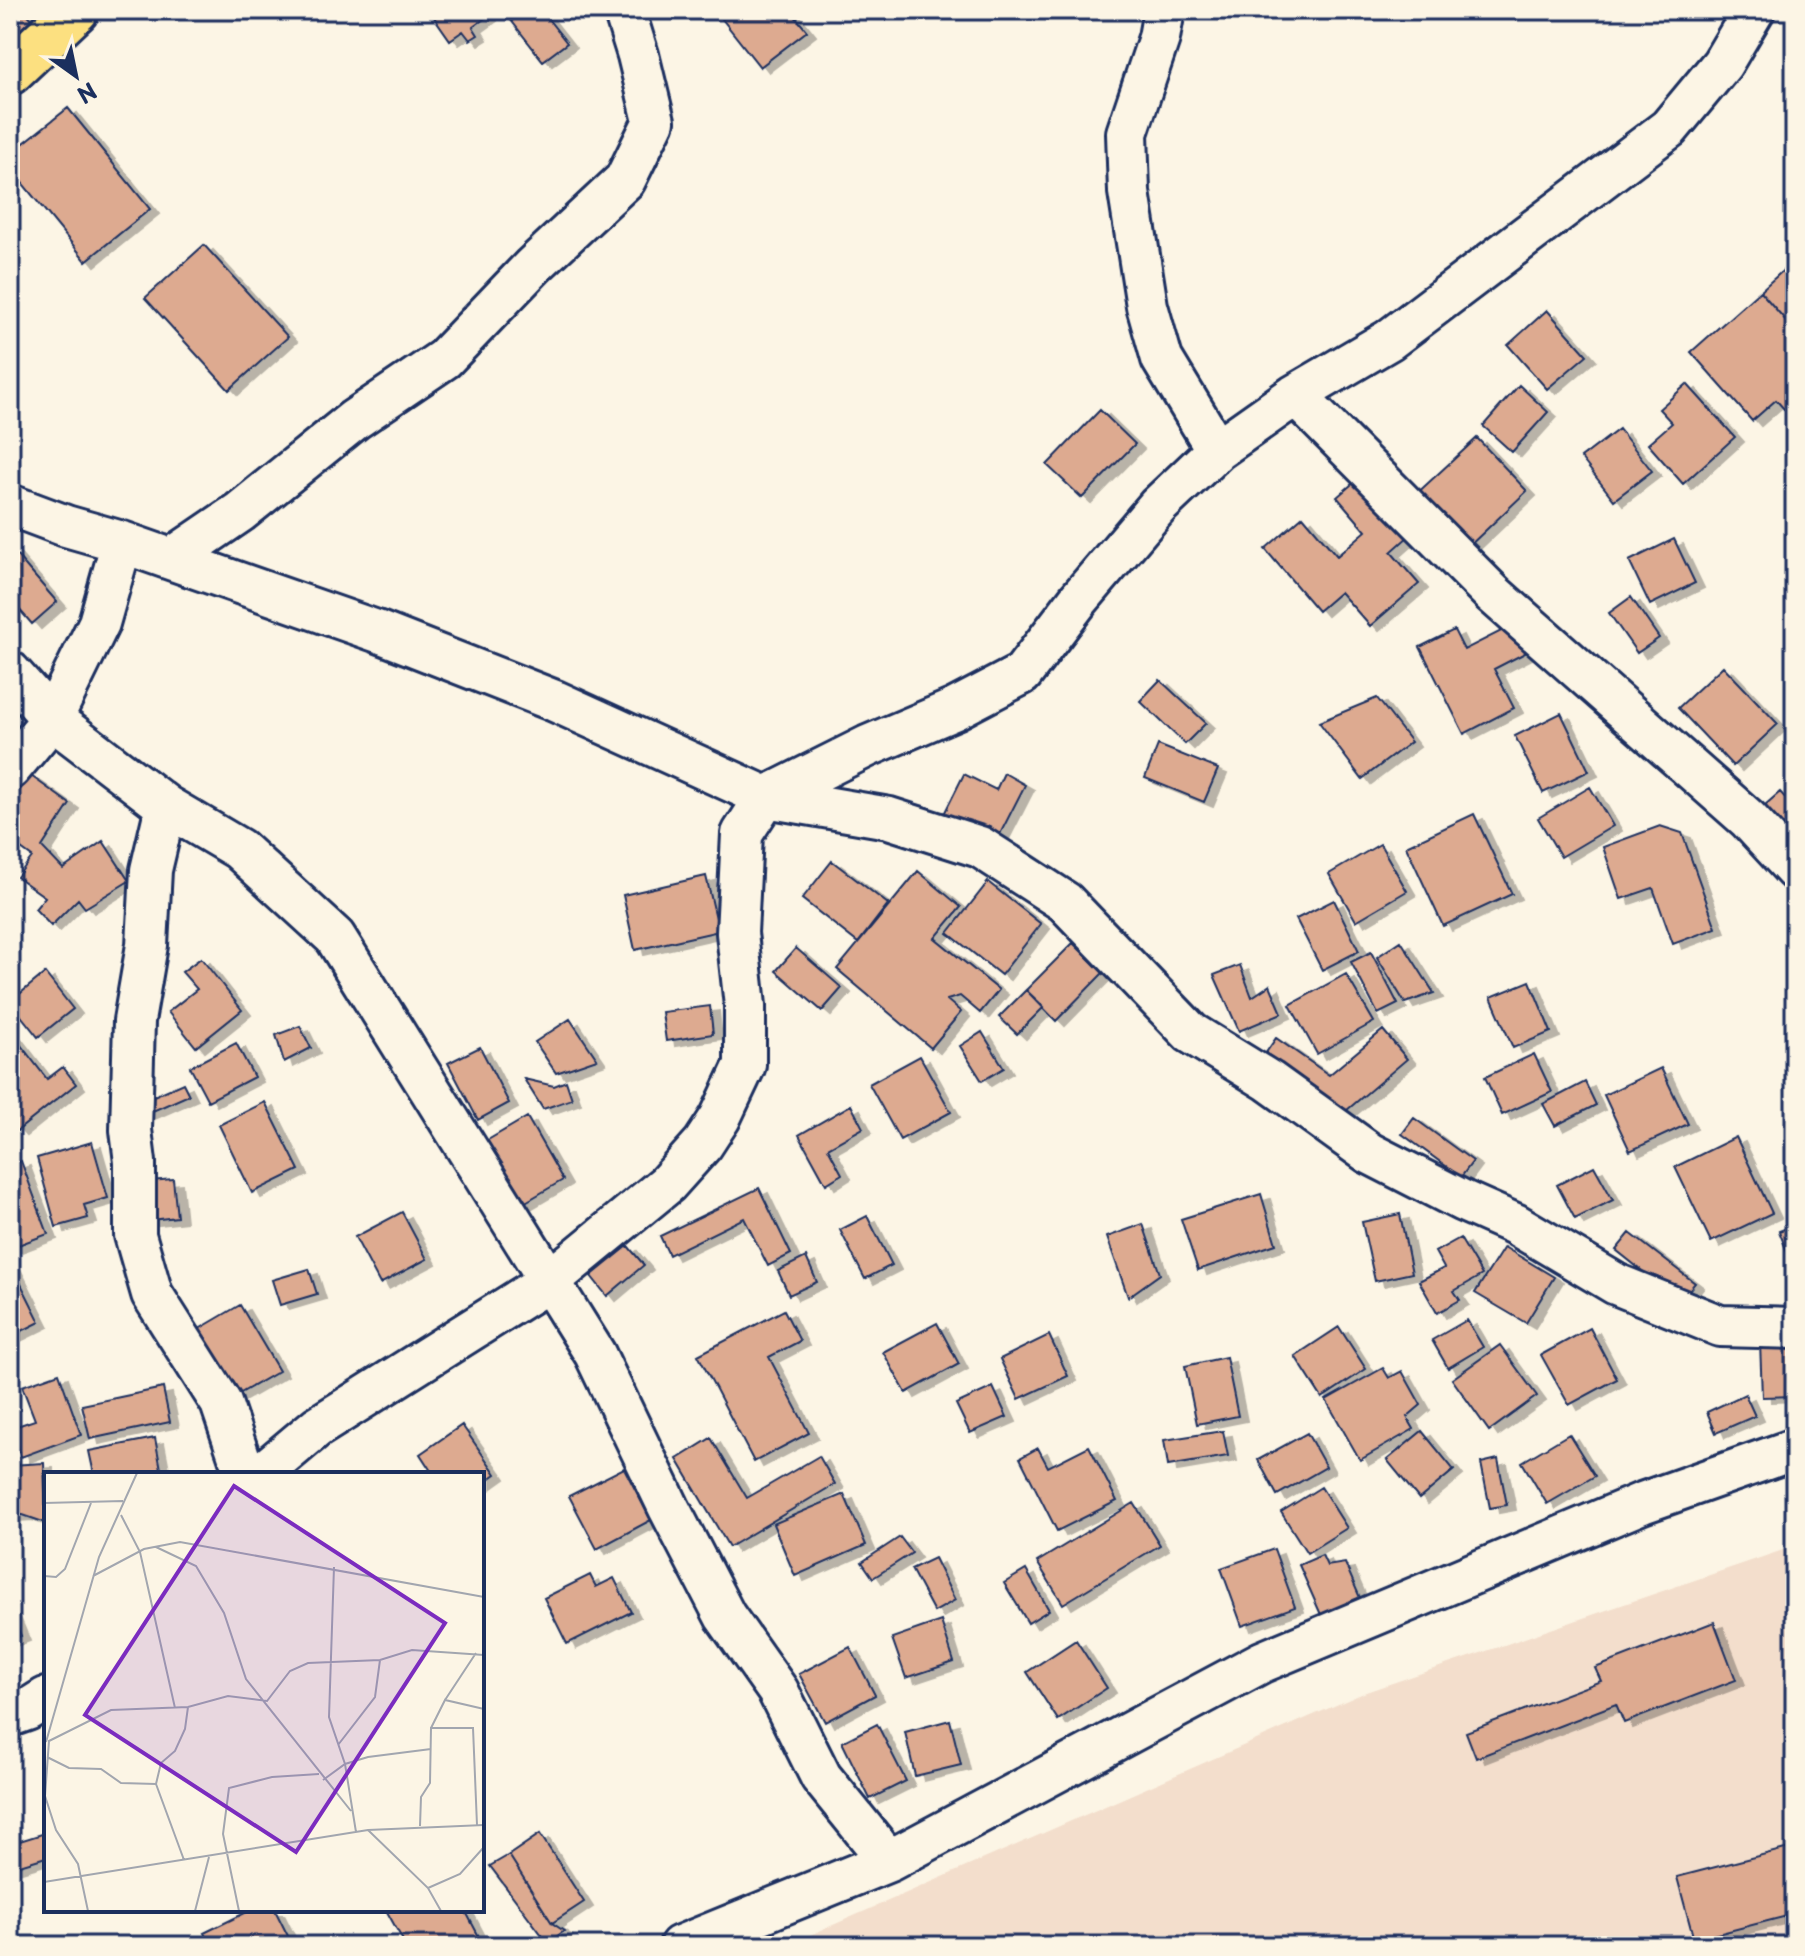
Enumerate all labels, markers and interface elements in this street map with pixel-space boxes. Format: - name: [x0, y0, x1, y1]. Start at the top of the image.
- north arrow: [36, 36, 116, 116]
- text: N: [71, 75, 104, 113]
- inset map: [44, 1472, 484, 1912]

